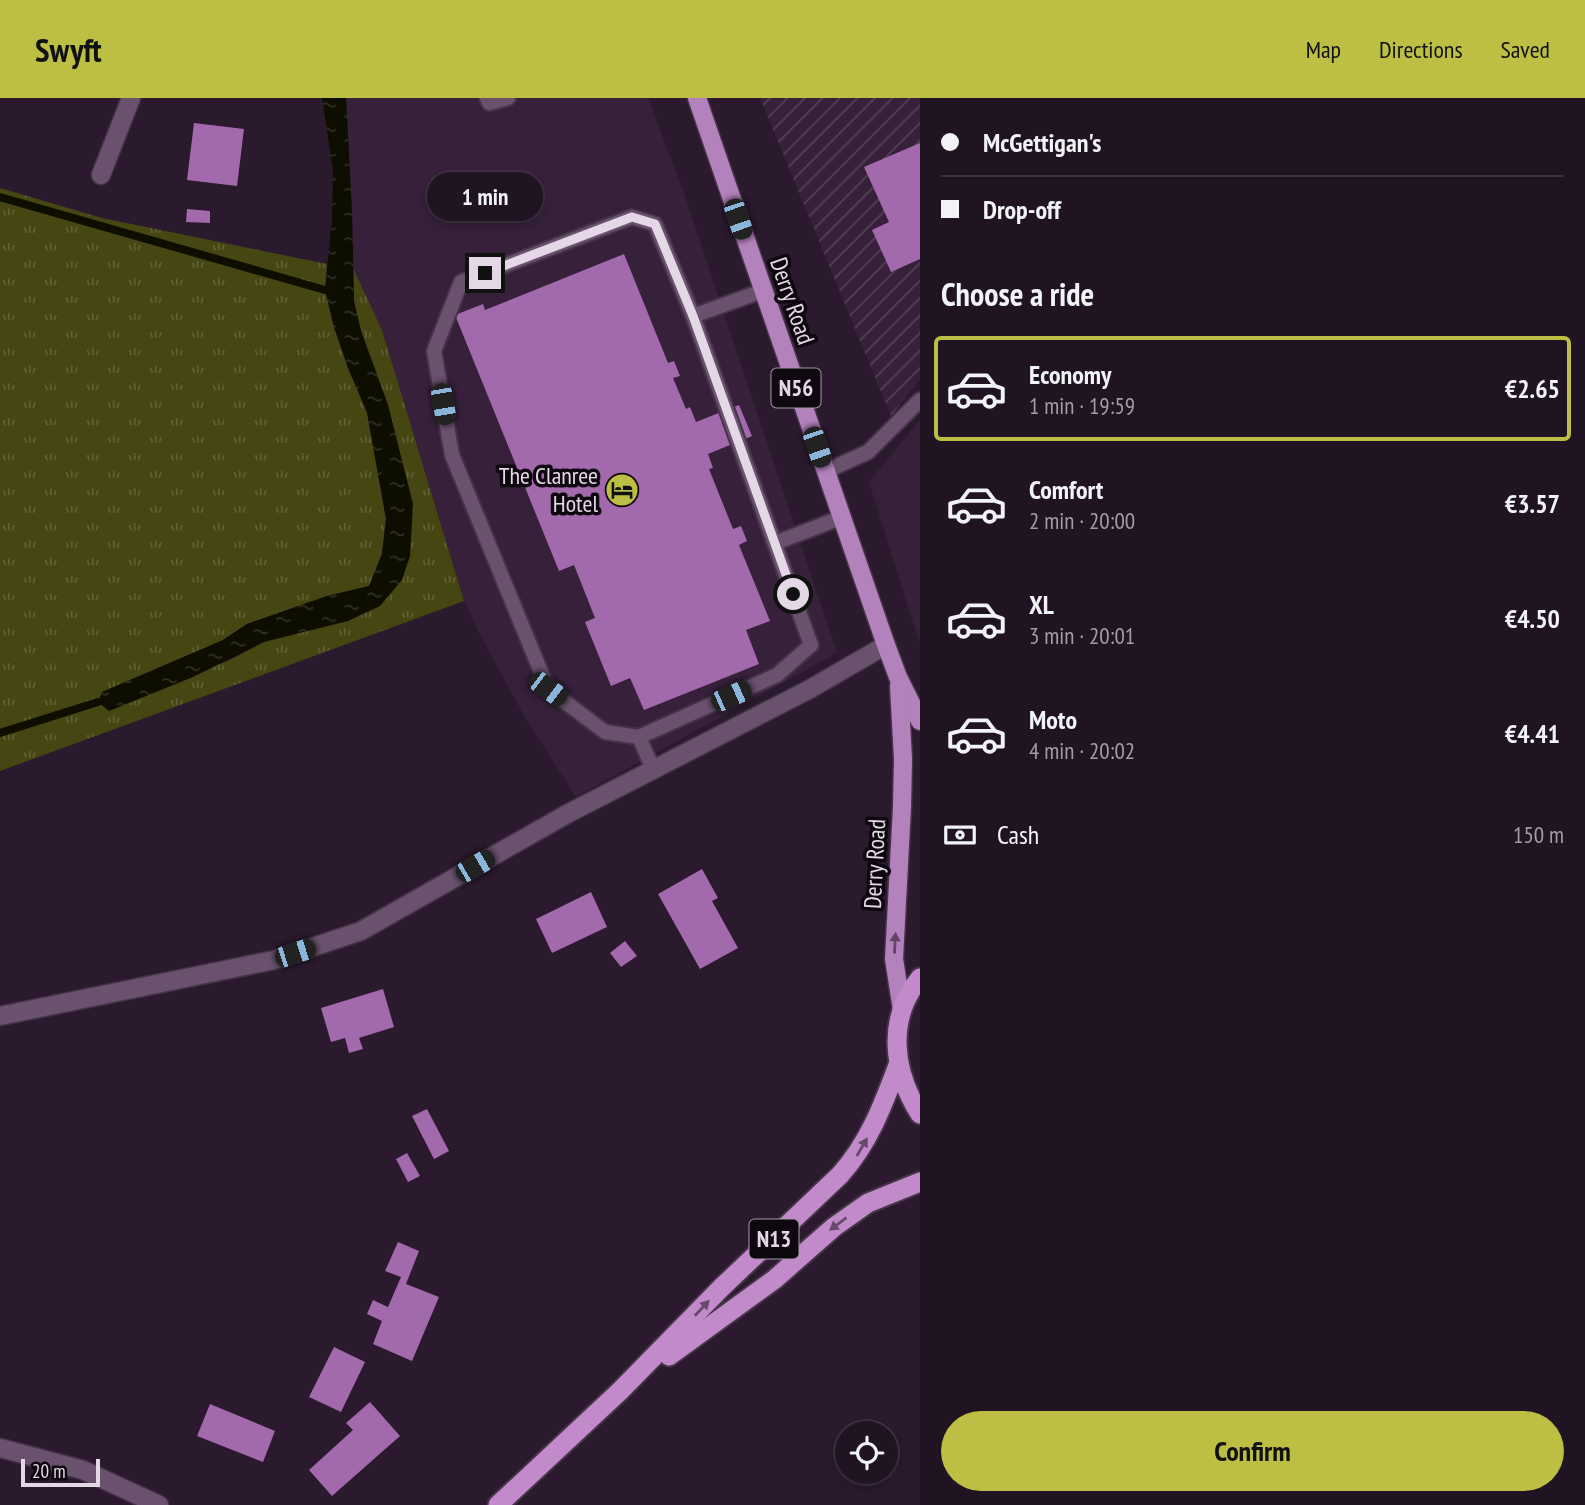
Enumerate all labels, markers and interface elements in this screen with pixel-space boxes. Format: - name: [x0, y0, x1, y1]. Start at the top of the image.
- text: Swyft: [35, 28, 102, 71]
- text: Map: [1306, 34, 1341, 65]
- text: Directions: [1379, 34, 1463, 65]
- text: Saved: [1501, 34, 1550, 65]
- text: McGettigan's: [983, 126, 1101, 159]
- callout: 1 min: [427, 172, 543, 220]
- text: 1 min: [462, 182, 508, 211]
- text: Drop-off: [983, 193, 1061, 226]
- car: [722, 196, 755, 242]
- street label: Derry Road: [763, 253, 822, 348]
- route end: [469, 257, 501, 289]
- text: Choose a ride: [941, 273, 1094, 315]
- icon: car: [945, 357, 1008, 420]
- text: Economy: [1029, 358, 1111, 391]
- road number: N56: [772, 368, 820, 408]
- text: €2.65: [1505, 372, 1560, 405]
- car: [430, 381, 457, 427]
- text: 1 min · 19:59: [1029, 391, 1135, 420]
- car: [801, 424, 834, 470]
- place label: The Clanree Hotel: [499, 460, 598, 519]
- hotel icon: The Clanree Hotel: [603, 471, 641, 509]
- icon: car: [945, 472, 1008, 535]
- text: Comfort: [1029, 473, 1103, 506]
- text: €3.57: [1505, 487, 1560, 520]
- text: 2 min · 20:00: [1029, 506, 1135, 535]
- route start: [777, 578, 809, 610]
- icon: car: [945, 587, 1008, 650]
- text: XL: [1029, 588, 1054, 621]
- text: €4.50: [1505, 602, 1560, 635]
- text: 3 min · 20:01: [1029, 621, 1135, 650]
- car: [525, 668, 572, 710]
- car: [708, 678, 755, 714]
- icon: car: [945, 702, 1008, 765]
- text: Moto: [1029, 703, 1077, 736]
- text: €4.41: [1505, 717, 1560, 750]
- text: 4 min · 20:02: [1029, 736, 1135, 765]
- icon: cash: [941, 816, 979, 854]
- street label: Derry Road: [857, 818, 892, 910]
- text: Cash: [997, 818, 1039, 851]
- text: 150 m: [1513, 820, 1564, 849]
- car: [452, 846, 499, 886]
- one-way arrow: [890, 931, 901, 953]
- car: [272, 937, 319, 969]
- one-way arrow: [856, 1138, 868, 1157]
- one-way arrow: [829, 1217, 847, 1231]
- road number: N13: [750, 1220, 798, 1258]
- one-way arrow: [694, 1300, 710, 1317]
- button: Confirm: [941, 1411, 1564, 1491]
- map controls: [835, 1421, 898, 1484]
- button: locate: [835, 1421, 898, 1484]
- scale bar: [21, 1456, 100, 1488]
- text: 20 m: [32, 1459, 66, 1483]

